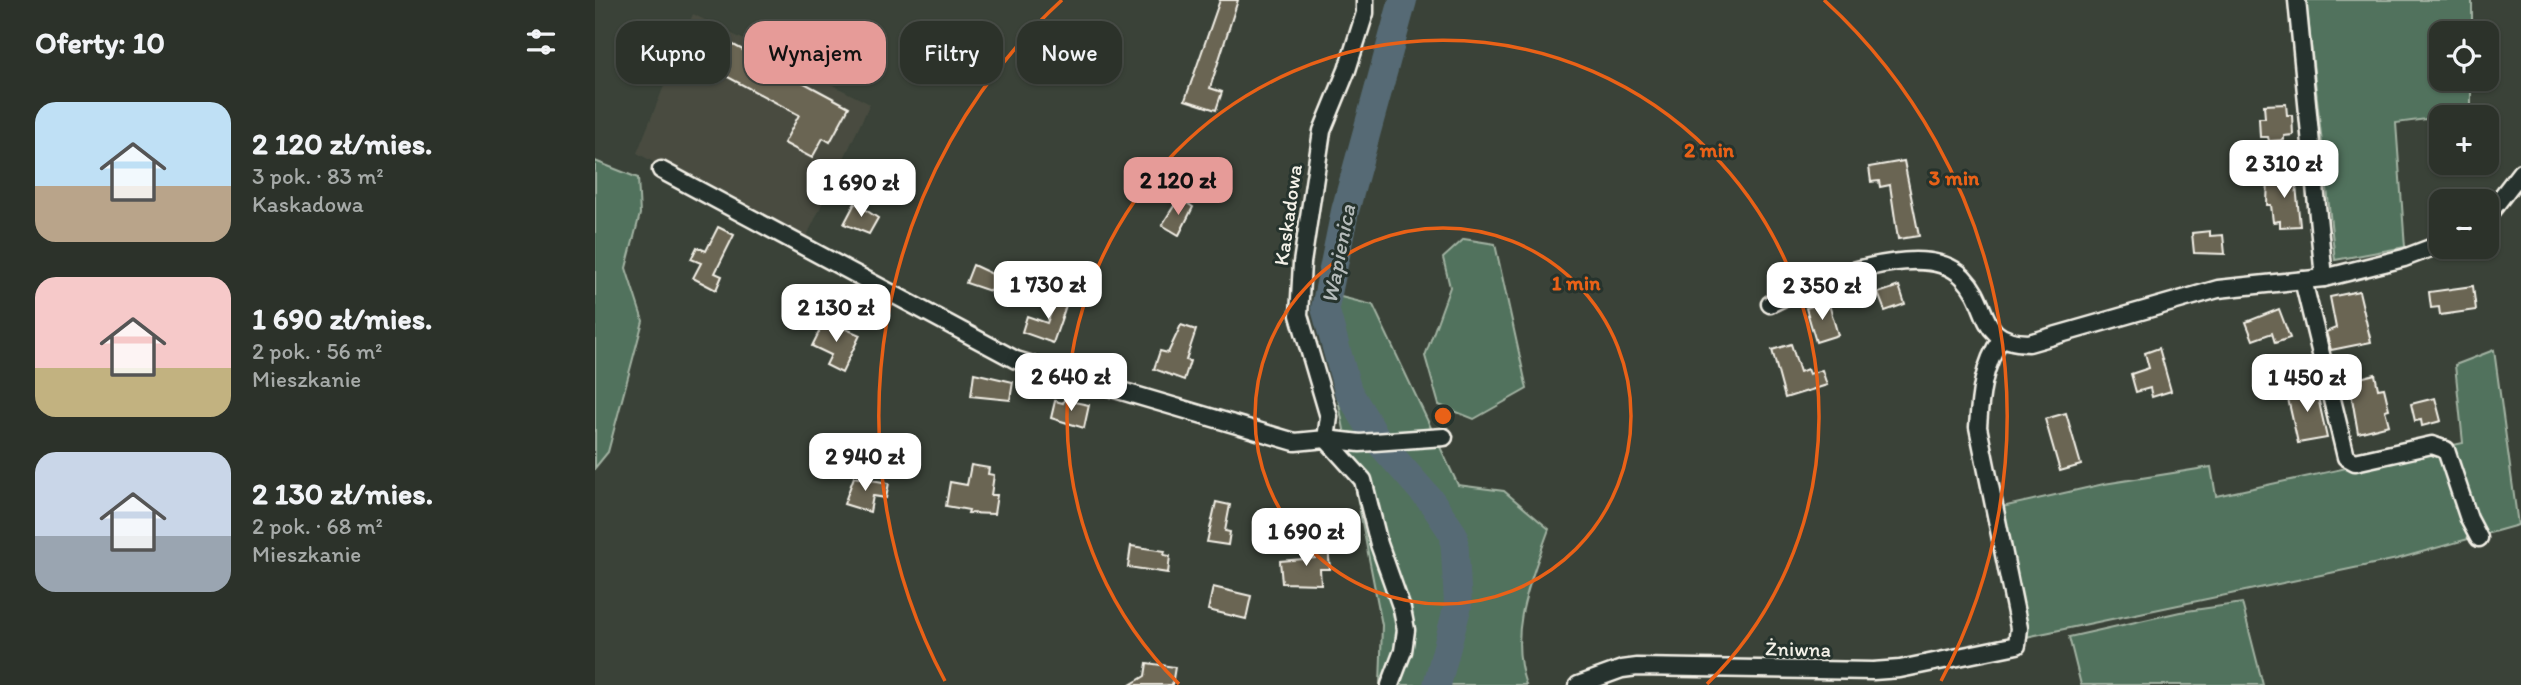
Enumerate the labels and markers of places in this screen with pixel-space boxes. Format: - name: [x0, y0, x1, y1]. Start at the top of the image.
- pin: 2 310 zł: [2212, 140, 2356, 200]
- pin: 2 120 zł: [1106, 158, 1250, 217]
- pin: 1 690 zł: [789, 160, 933, 219]
- pin: 1 730 zł: [976, 262, 1120, 321]
- pin: 2 350 zł: [1750, 262, 1894, 322]
- pin: 2 130 zł: [764, 284, 908, 344]
- pin: 2 640 zł: [999, 354, 1143, 413]
- pin: 1 450 zł: [2235, 354, 2379, 414]
- centre of rings: [1431, 404, 1455, 428]
- pin: 2 940 zł: [793, 434, 937, 493]
- pin: 1 690 zł: [1234, 508, 1378, 568]

